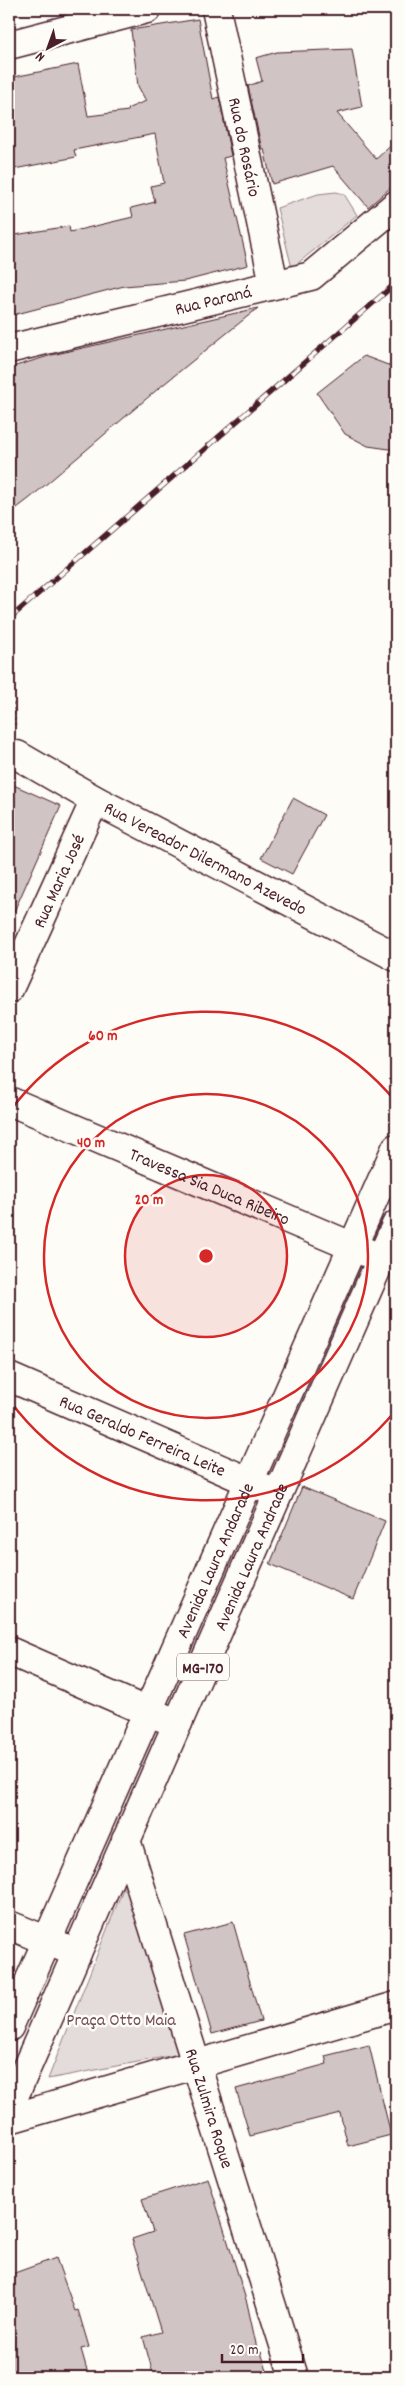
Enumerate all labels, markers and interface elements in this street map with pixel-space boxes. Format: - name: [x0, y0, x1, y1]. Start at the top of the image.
- north arrow: [22, 22, 72, 72]
- text: N: [32, 46, 50, 66]
- street label: Rua do Rosário: [220, 95, 265, 200]
- street label: Rua Paraná: [173, 281, 255, 323]
- street label: Rua Vereador Dilermano Azevedo: [99, 797, 310, 923]
- street label: Rua Maria José: [28, 831, 93, 933]
- text: 60 m: [88, 1026, 118, 1048]
- text: 40 m: [77, 1133, 105, 1155]
- street label: Travessa Sia Duca Ribeiro: [125, 1143, 293, 1233]
- text: 20 m: [135, 1190, 163, 1212]
- centre of rings: [197, 1247, 215, 1265]
- street label: Rua Geraldo Ferreira Leite: [55, 1390, 229, 1485]
- street label: Avenida Laura Andarade: [172, 1480, 262, 1643]
- street label: Avenida Laura Andrade: [210, 1480, 296, 1635]
- road number: MG-170: [177, 1654, 229, 1680]
- park label: Praça Otto Maia: [66, 2009, 176, 2034]
- street label: Rua Zulmira Roque: [177, 2046, 238, 2172]
- scale bar: [222, 2331, 304, 2363]
- text: 20 m: [230, 2340, 258, 2362]

